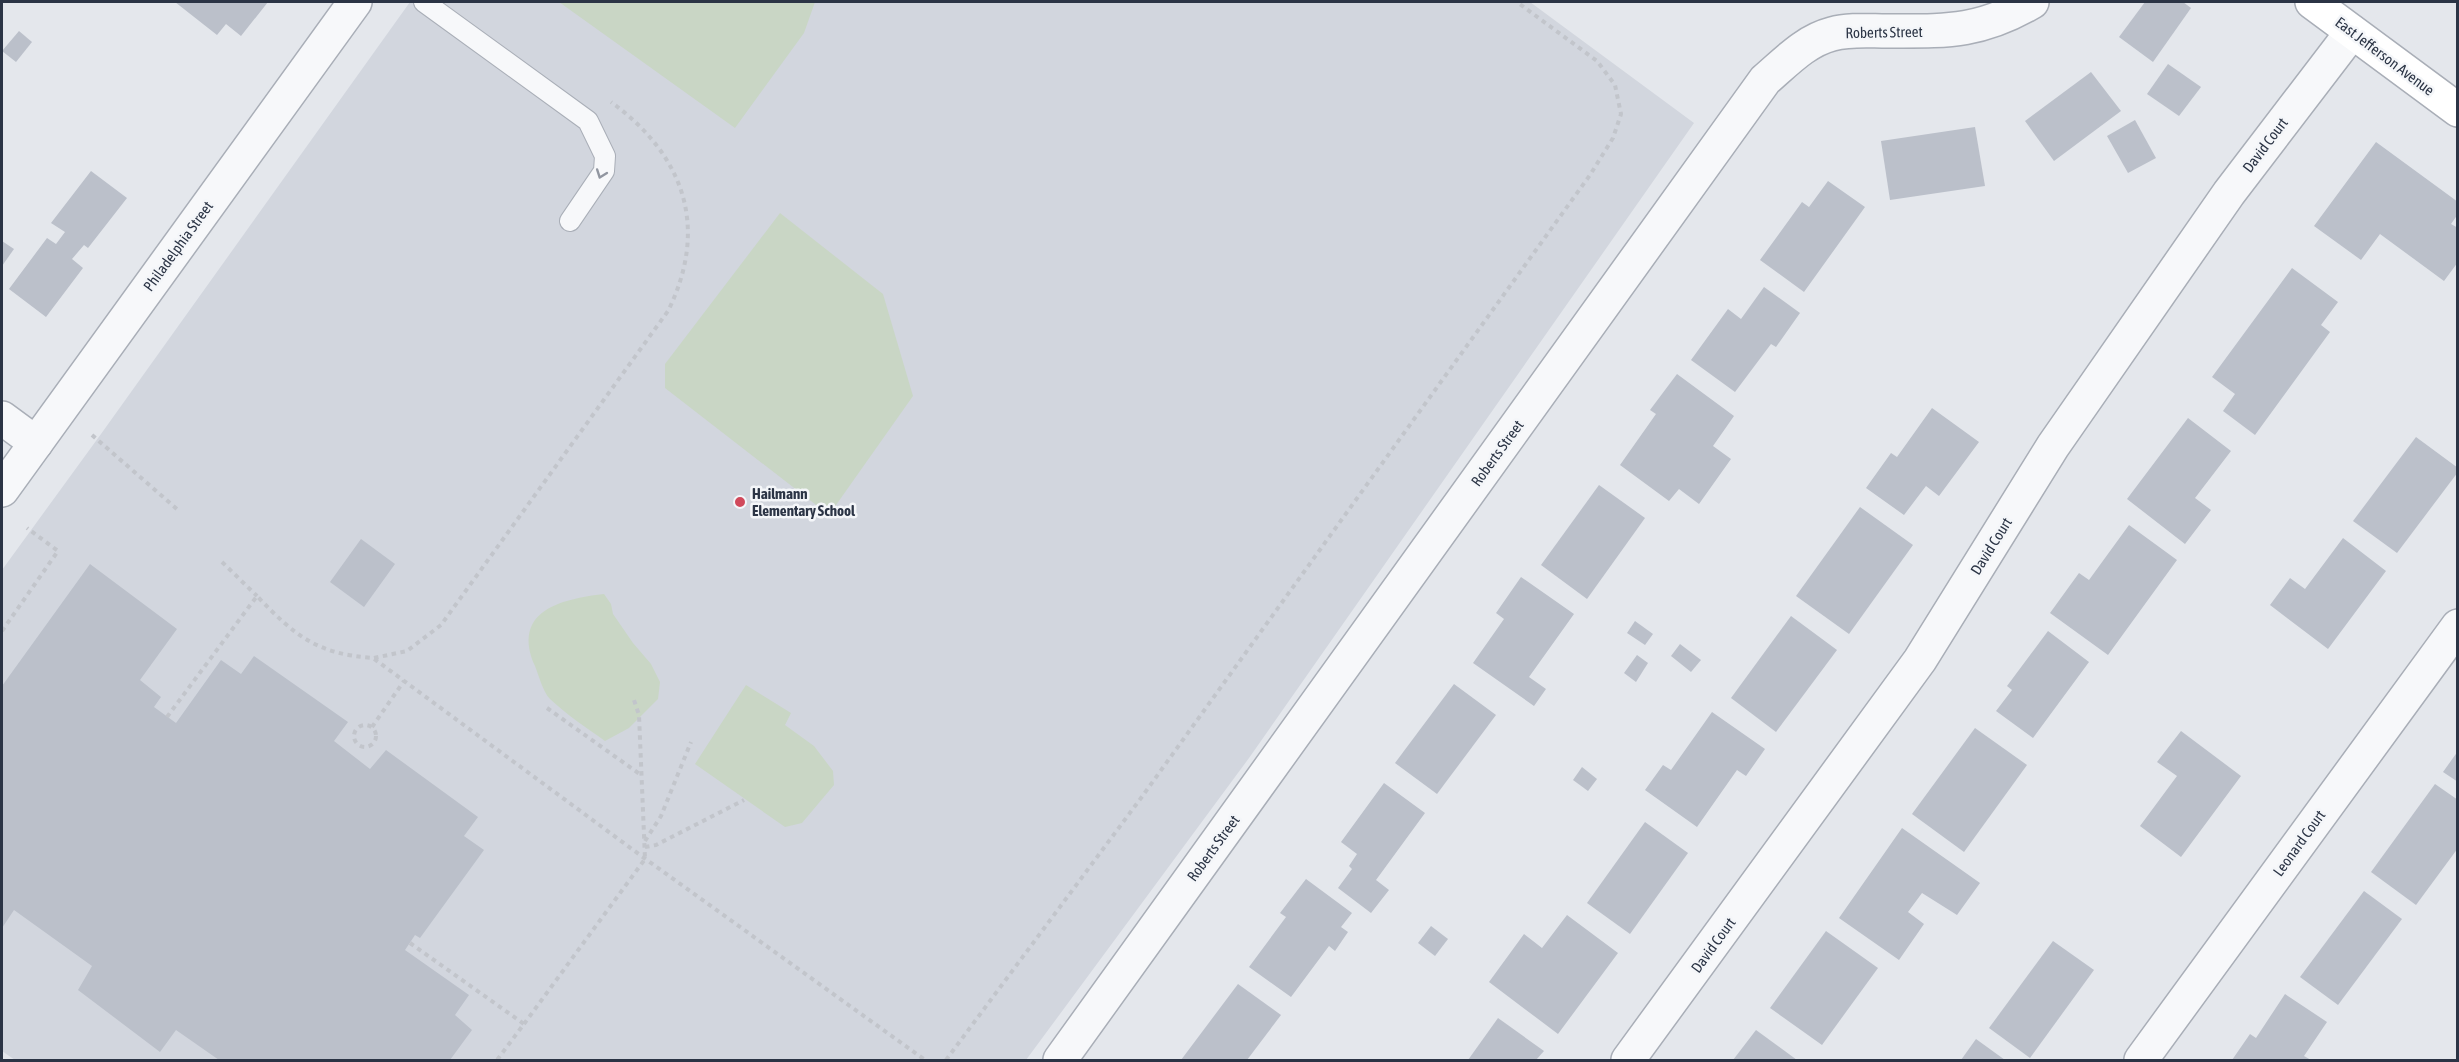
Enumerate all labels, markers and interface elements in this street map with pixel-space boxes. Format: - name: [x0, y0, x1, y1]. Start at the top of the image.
- street label: East Jefferson Avenue: [2332, 13, 2438, 99]
- street label: Roberts Street: [1845, 23, 1923, 41]
- street label: David Court: [2239, 114, 2291, 176]
- one-way arrow: [596, 168, 609, 178]
- street label: Philadelphia Street: [140, 198, 216, 294]
- street label: Roberts Street: [1467, 417, 1527, 489]
- place label: Hailmann Elementary School: [752, 485, 856, 519]
- marker: Hailmann Elementary School: [733, 495, 747, 509]
- street label: David Court: [1967, 514, 2015, 578]
- street label: Leonard Court: [2269, 807, 2329, 879]
- street label: Roberts Street: [1183, 812, 1243, 884]
- street label: David Court: [1687, 914, 1739, 976]

